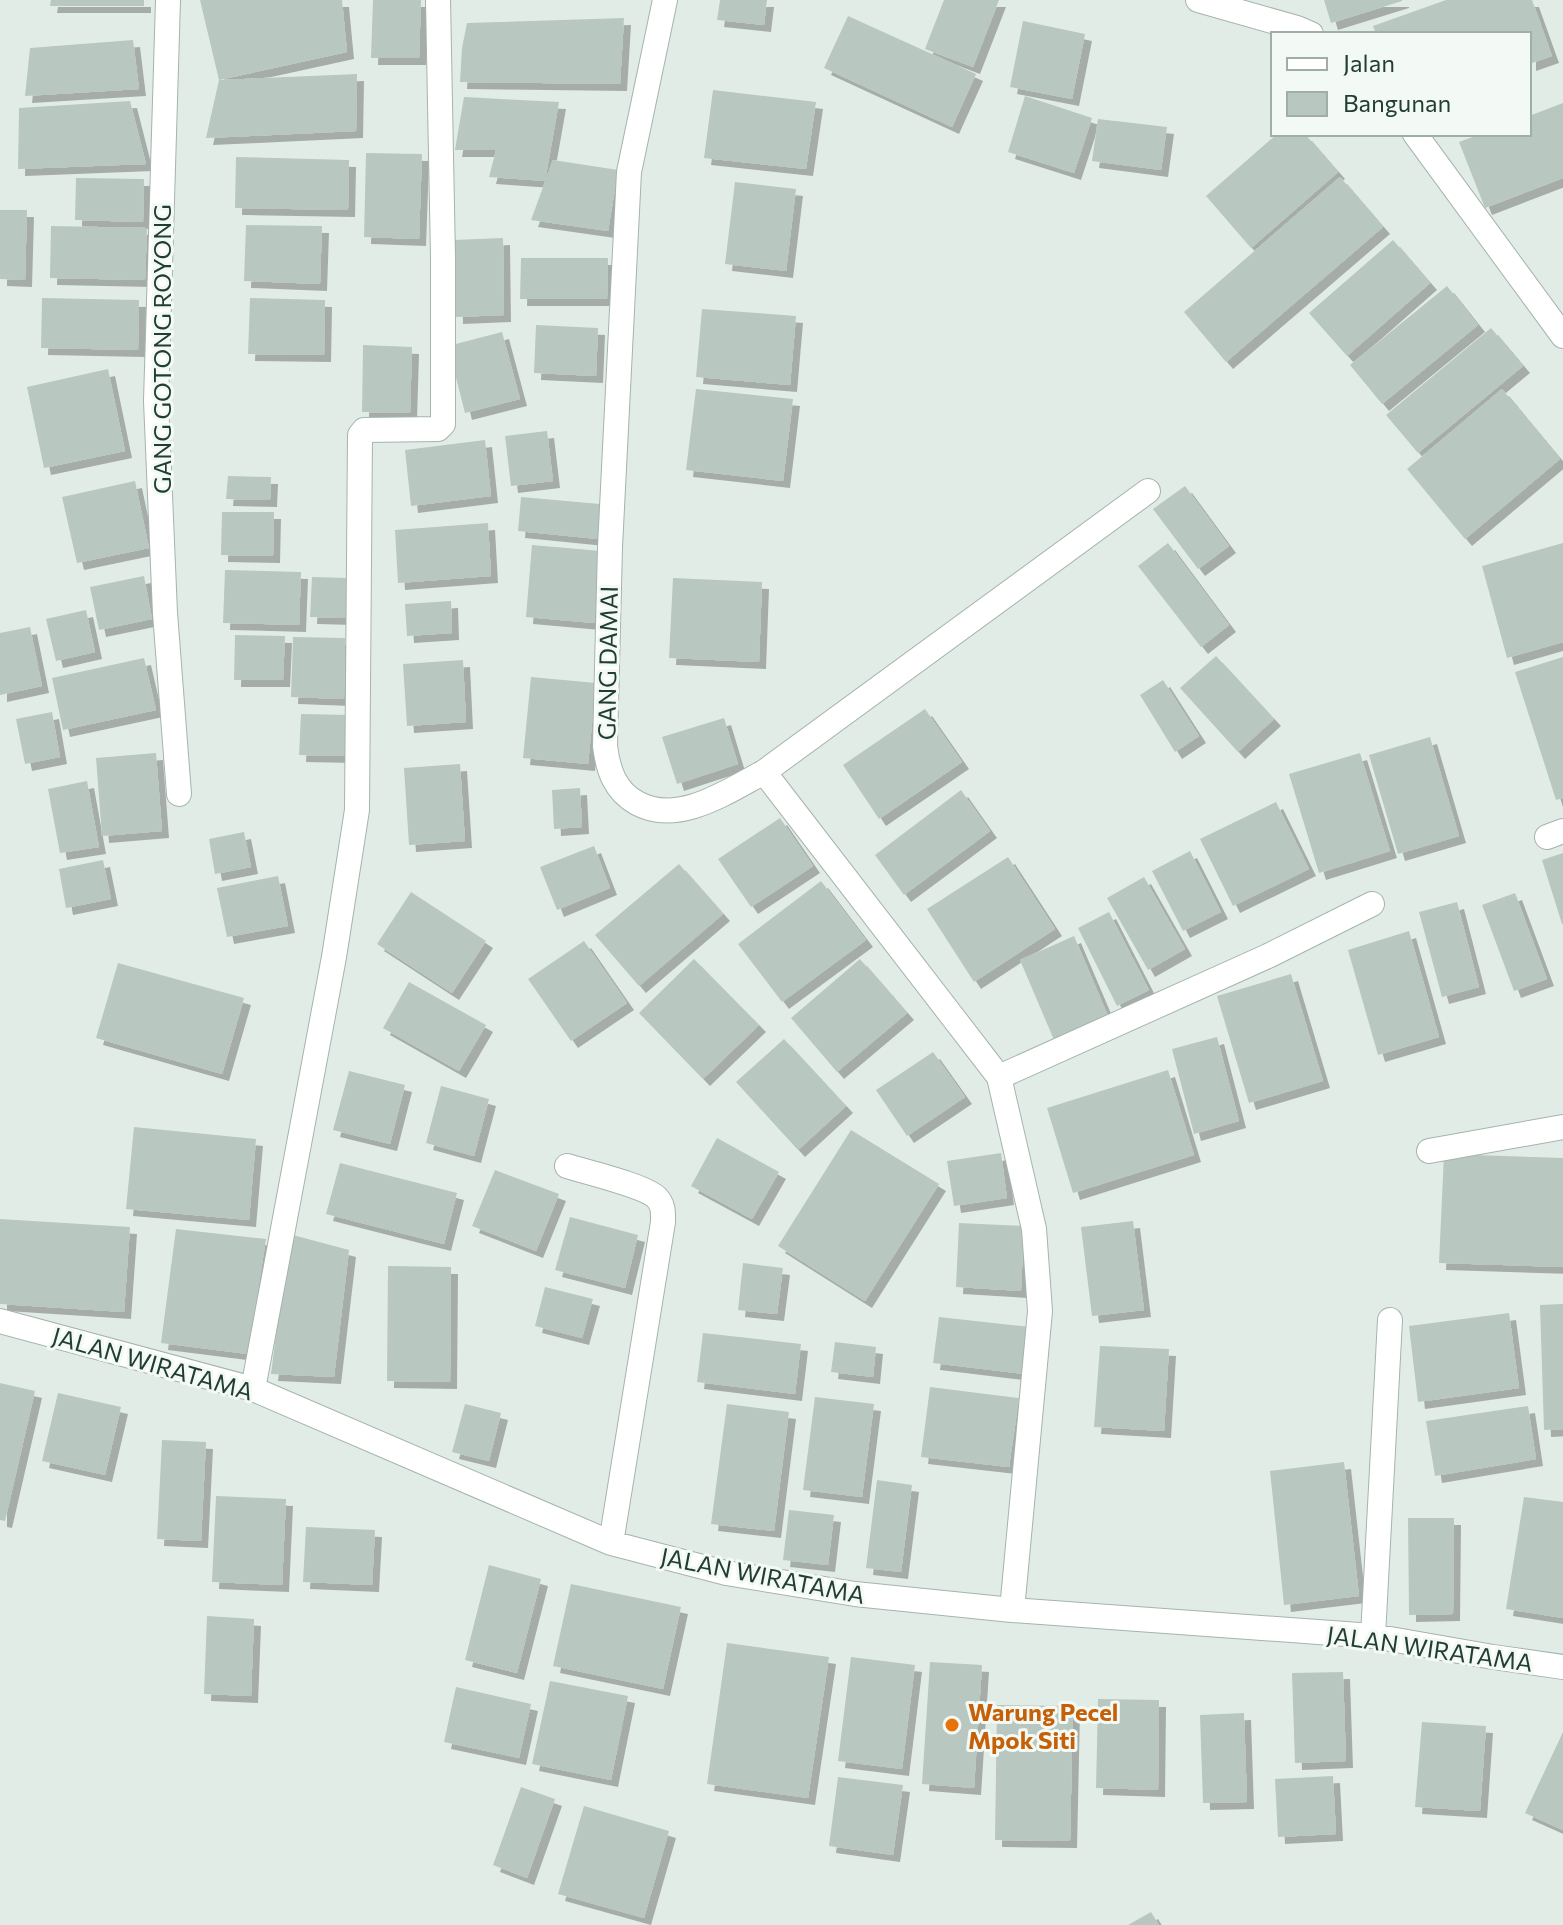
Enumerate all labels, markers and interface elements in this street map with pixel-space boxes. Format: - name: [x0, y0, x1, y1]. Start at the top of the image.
- legend: [1271, 32, 1531, 136]
- text: Jalan: [1343, 48, 1395, 77]
- text: Bangunan: [1343, 88, 1451, 117]
- street label: GANG GOTONG ROYONG: [147, 204, 176, 494]
- street label: GANG DAMAI: [591, 586, 623, 740]
- street label: JALAN WIRATAMA: [49, 1320, 257, 1406]
- street label: JALAN WIRATAMA: [658, 1541, 868, 1609]
- street label: JALAN WIRATAMA: [1325, 1619, 1535, 1677]
- place label: Warung Pecel Mpok Siti: [968, 1697, 1118, 1754]
- marker: Warung Pecel Mpok Siti: [943, 1716, 961, 1734]

